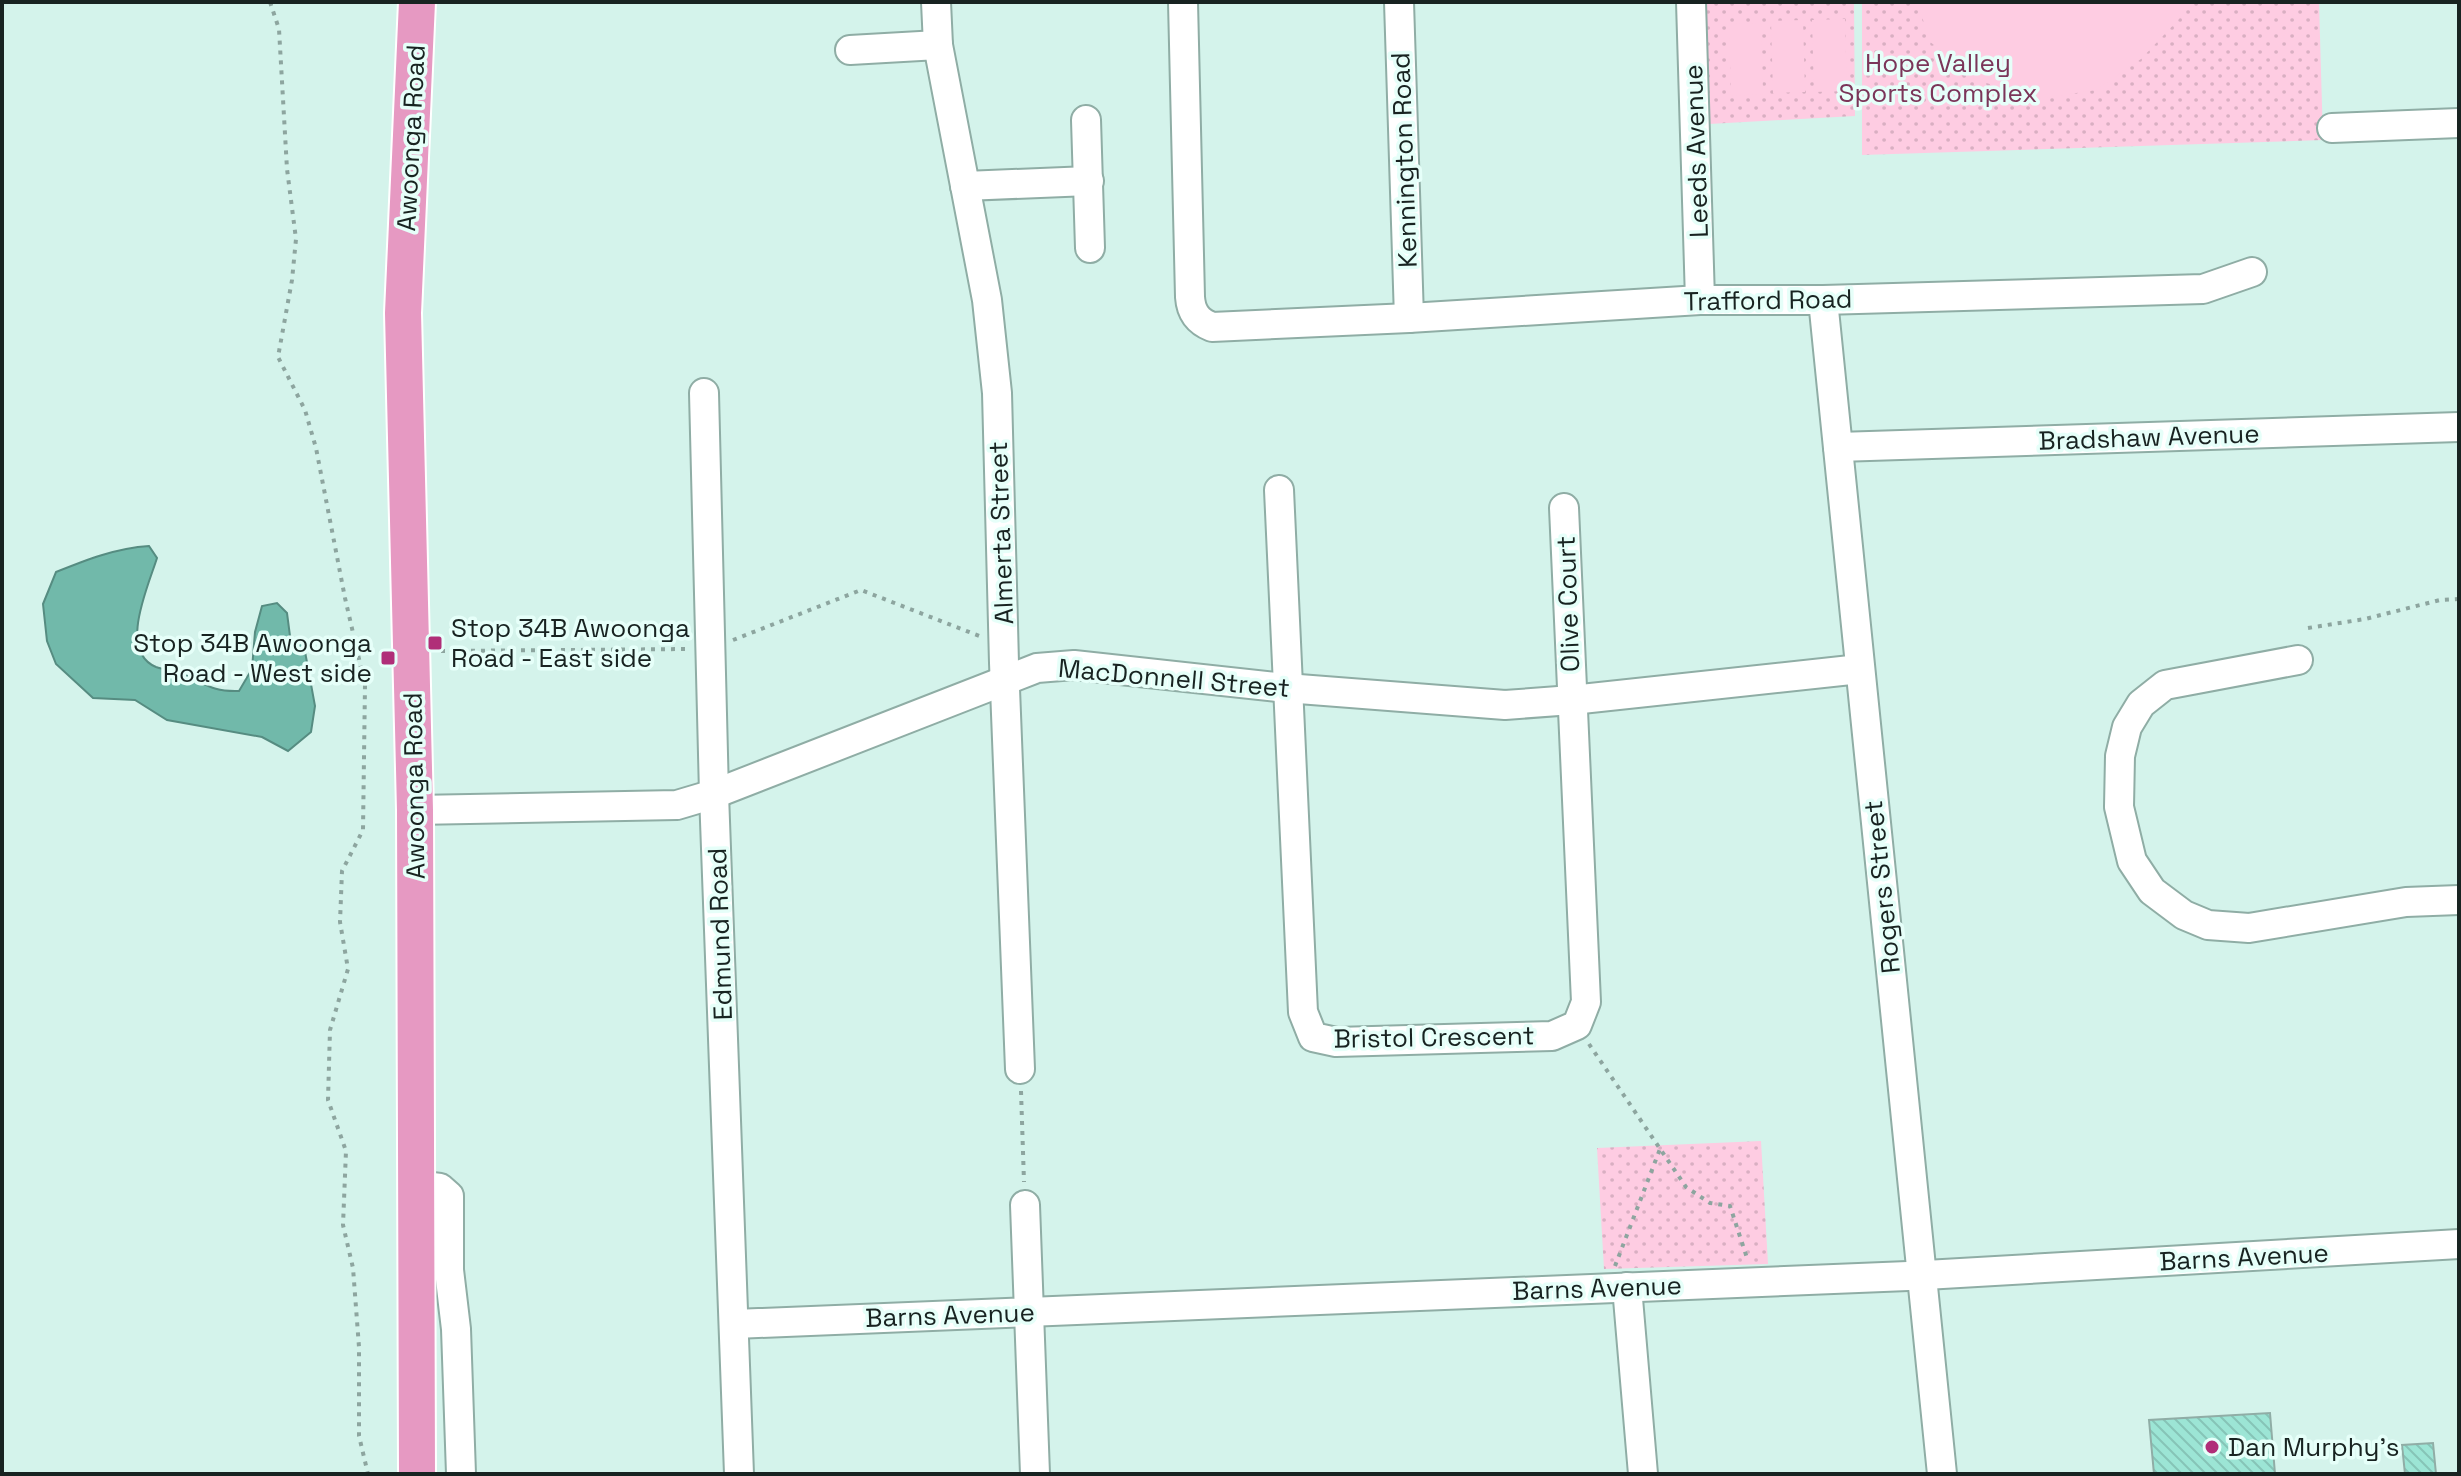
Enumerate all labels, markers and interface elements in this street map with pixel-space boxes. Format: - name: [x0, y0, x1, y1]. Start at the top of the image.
- street label: Awoonga Road: [389, 44, 433, 232]
- park label: Hope Valley Sports Complex: [1838, 46, 2038, 110]
- street label: Kennington Road: [1383, 52, 1425, 268]
- street label: Leeds Avenue: [1676, 64, 1716, 238]
- street label: Trafford Road: [1683, 282, 1853, 318]
- street label: Bradshaw Avenue: [2038, 416, 2260, 458]
- street label: Almerta Street: [981, 441, 1021, 625]
- street label: Olive Court: [1549, 535, 1587, 673]
- place label: Stop 34B Awoonga Road - East side: [451, 611, 690, 675]
- place label: Stop 34B Awoonga Road - West side: [133, 626, 372, 690]
- marker: Stop 34B Awoonga Road - East side: [426, 634, 444, 652]
- marker: Stop 34B Awoonga Road - West side: [379, 649, 397, 667]
- street label: MacDonnell Street: [1057, 651, 1291, 705]
- street label: Awoonga Road: [395, 692, 433, 880]
- street label: Rogers Street: [1856, 799, 1908, 975]
- street label: Edmund Road: [700, 847, 740, 1021]
- street label: Bristol Crescent: [1333, 1018, 1535, 1056]
- street label: Barns Avenue: [2158, 1236, 2330, 1278]
- street label: Barns Avenue: [1512, 1268, 1682, 1308]
- street label: Barns Avenue: [865, 1295, 1035, 1335]
- place label: Dan Murphy's: [2228, 1430, 2400, 1464]
- marker: Dan Murphy's: [2203, 1438, 2221, 1456]

